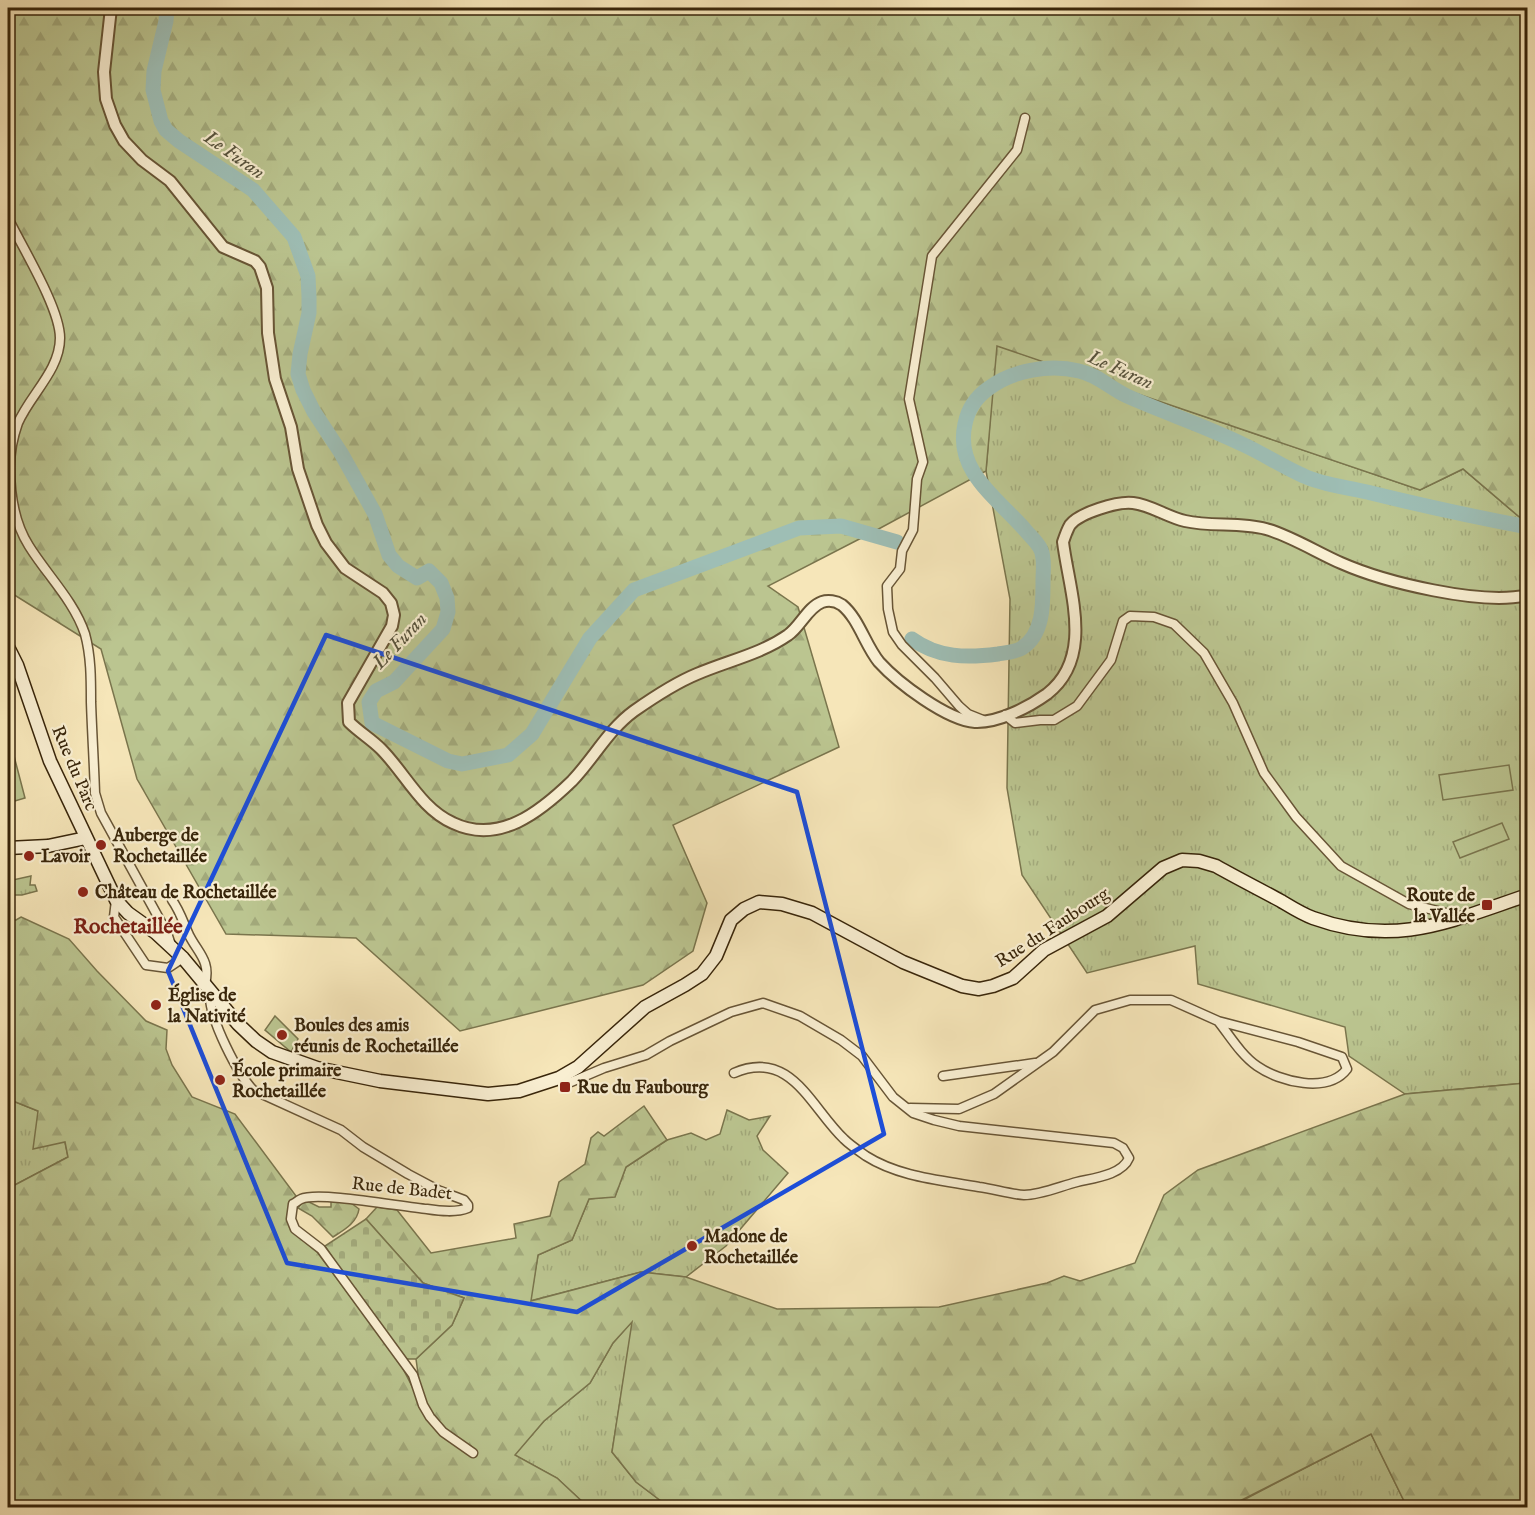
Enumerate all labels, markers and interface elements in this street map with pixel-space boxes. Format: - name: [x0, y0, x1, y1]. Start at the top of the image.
- water label: Le Furan: [198, 125, 270, 185]
- water label: Le Furan: [1083, 345, 1157, 396]
- water label: Le Furan: [367, 607, 433, 676]
- street label: Rue du Parc: [45, 722, 102, 815]
- place label: Auberge de Rochetaillée: [112, 825, 208, 869]
- marker: Auberge de Rochetaillée: [94, 838, 108, 852]
- place label: Lavoir: [41, 846, 91, 869]
- marker: Lavoir: [22, 849, 36, 863]
- place label: Château de Rochetaillée: [95, 882, 277, 905]
- street label: Rue du Faubourg: [992, 883, 1114, 974]
- marker: Château de Rochetaillée: [76, 885, 90, 899]
- place label: Route de la Vallée: [1406, 885, 1476, 929]
- marker: Route de la Vallée: [1480, 898, 1494, 912]
- district label: Rochetaillée: [73, 914, 183, 941]
- place label: Église de la Nativité: [167, 983, 246, 1029]
- marker: Église de la Nativité: [149, 998, 163, 1012]
- place label: Boules des amis réunis de Rochetaillée: [294, 1015, 459, 1059]
- marker: Boules des amis réunis de Rochetaillée: [275, 1028, 289, 1042]
- place label: École primaire Rochetaillée: [232, 1058, 342, 1104]
- marker: École primaire Rochetaillée: [213, 1073, 227, 1087]
- place label: Rue du Faubourg: [577, 1077, 709, 1100]
- marker: Rue du Faubourg: [558, 1080, 572, 1094]
- street label: Rue de Badet: [351, 1173, 453, 1206]
- place label: Madone de Rochetaillée: [704, 1226, 799, 1270]
- marker: Madone de Rochetaillée: [685, 1239, 699, 1253]

